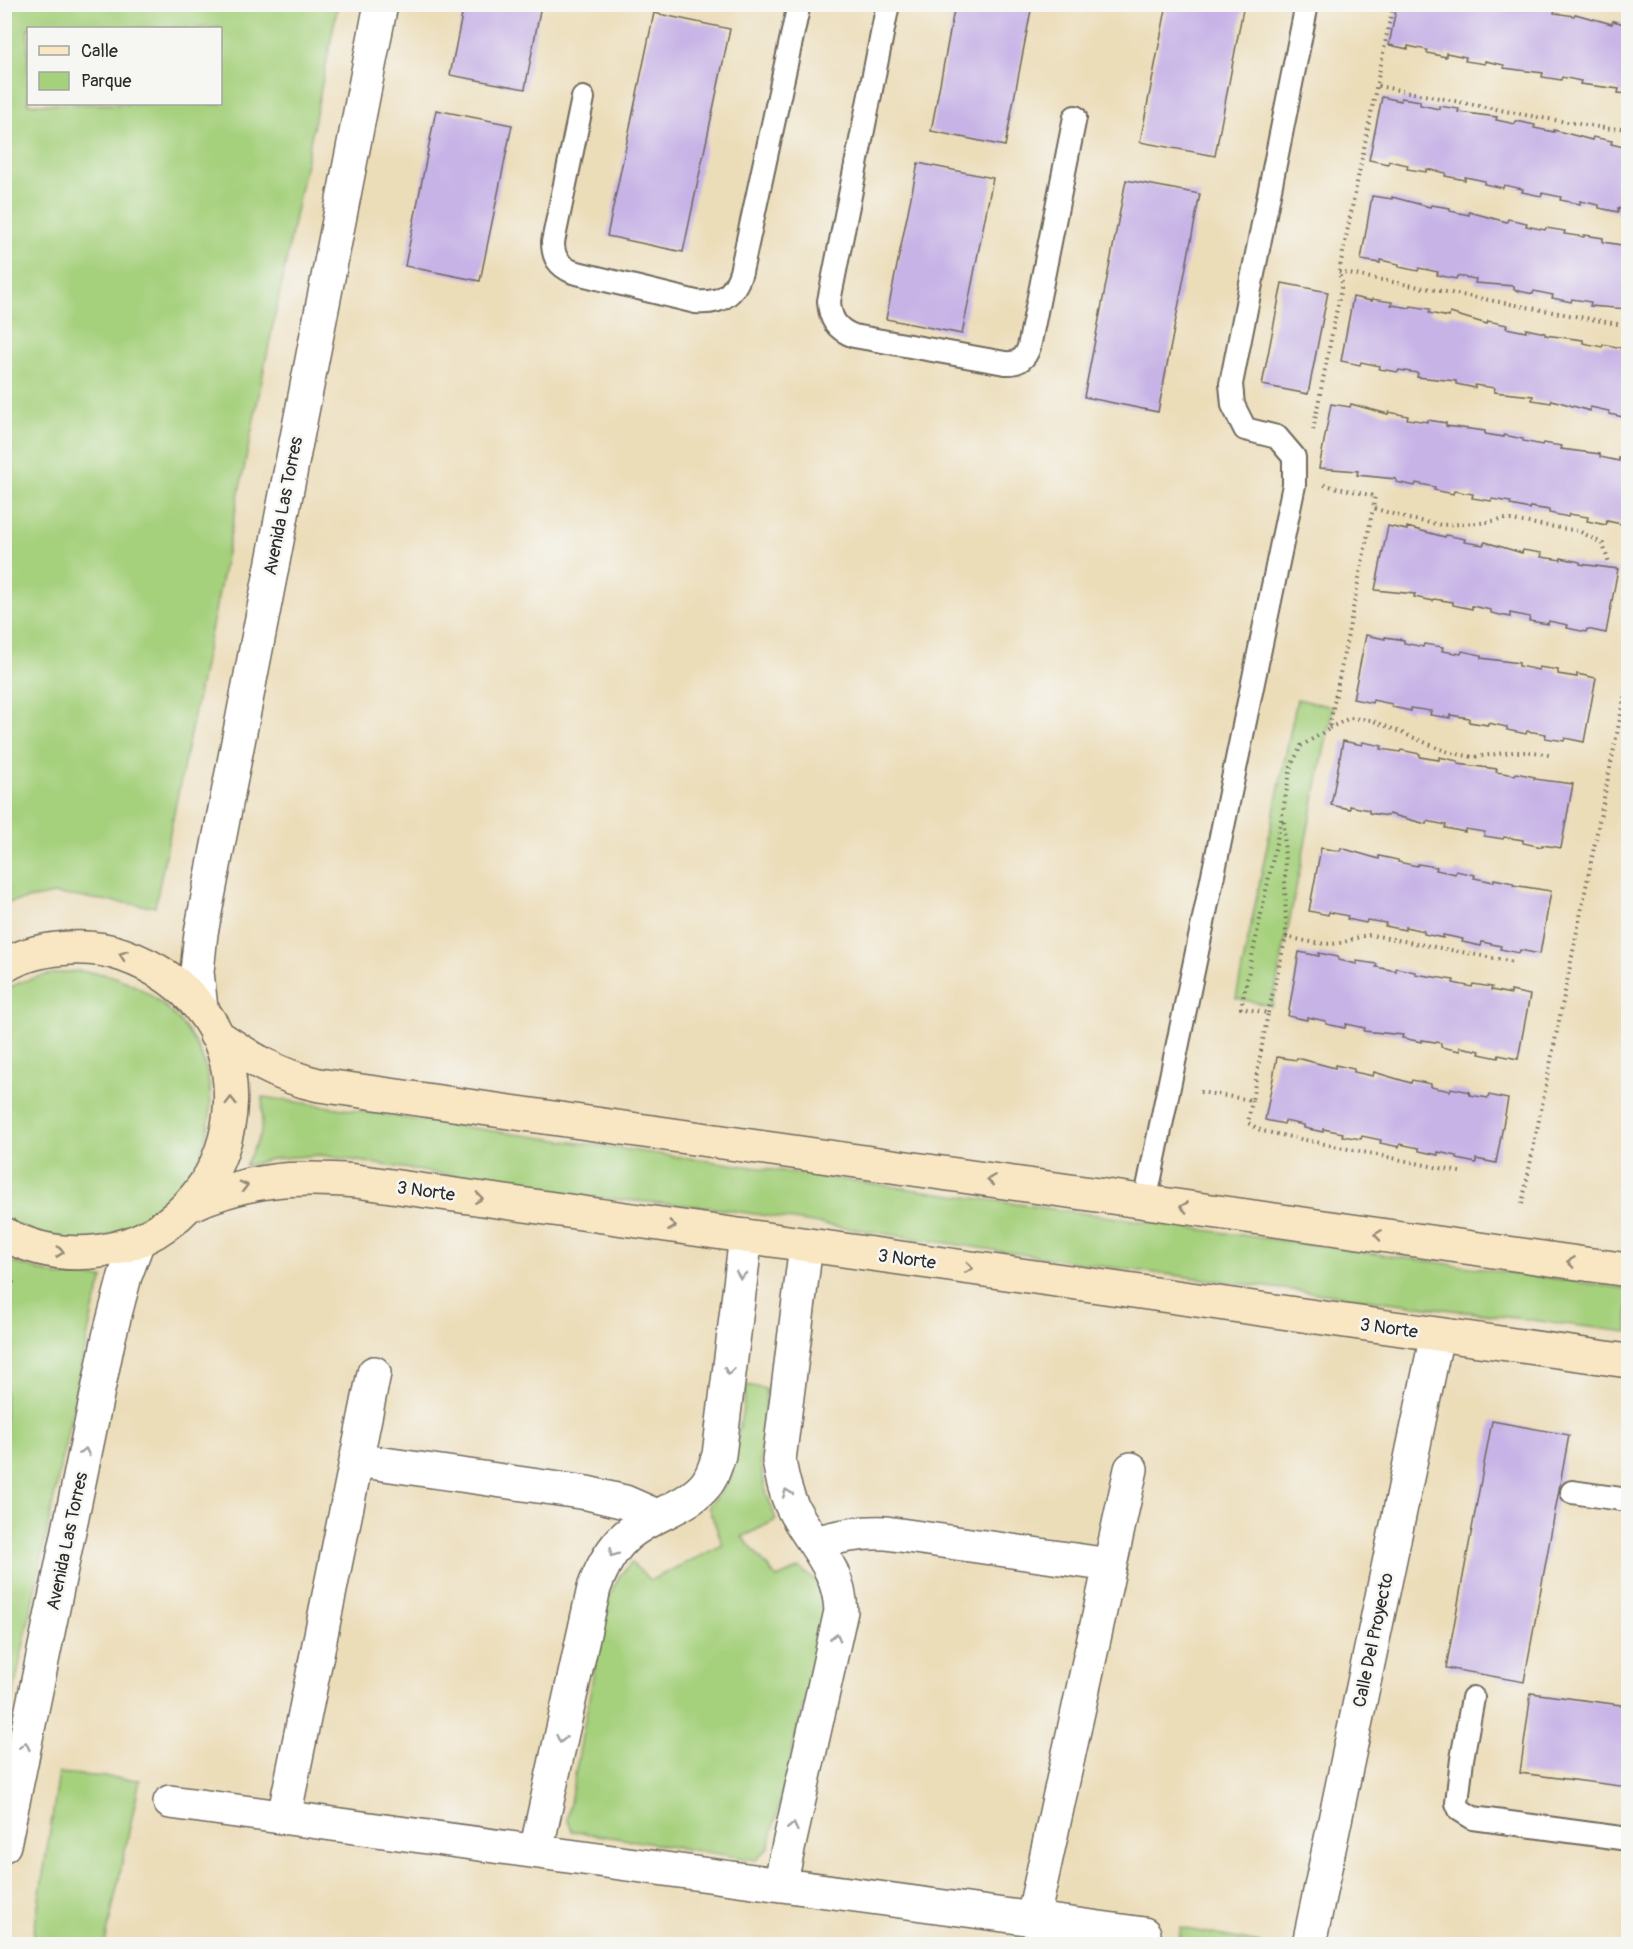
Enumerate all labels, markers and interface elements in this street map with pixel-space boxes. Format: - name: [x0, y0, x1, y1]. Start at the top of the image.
- legend: [27, 27, 222, 105]
- text: Calle: [81, 40, 118, 63]
- text: Parque: [81, 70, 131, 93]
- street label: Avenida Las Torres: [259, 435, 308, 577]
- one-way arrow: [118, 949, 129, 962]
- one-way arrow: [225, 1096, 237, 1105]
- one-way arrow: [987, 1174, 996, 1186]
- street label: 3 Norte: [395, 1176, 457, 1207]
- one-way arrow: [239, 1181, 249, 1194]
- one-way arrow: [474, 1192, 484, 1204]
- one-way arrow: [1180, 1202, 1189, 1214]
- one-way arrow: [667, 1219, 677, 1231]
- one-way arrow: [1373, 1229, 1382, 1241]
- street label: 3 Norte: [876, 1244, 938, 1275]
- one-way arrow: [55, 1245, 64, 1257]
- one-way arrow: [1566, 1257, 1575, 1269]
- one-way arrow: [964, 1261, 974, 1273]
- one-way arrow: [735, 1270, 748, 1279]
- street label: 3 Norte: [1358, 1313, 1420, 1344]
- one-way arrow: [724, 1367, 736, 1376]
- one-way arrow: [78, 1448, 91, 1458]
- street label: Avenida Las Torres: [42, 1470, 93, 1612]
- one-way arrow: [781, 1488, 794, 1499]
- one-way arrow: [609, 1546, 620, 1557]
- street label: Calle Del Proyecto: [1348, 1570, 1399, 1709]
- one-way arrow: [829, 1632, 842, 1642]
- one-way arrow: [555, 1734, 568, 1744]
- one-way arrow: [18, 1741, 31, 1751]
- one-way arrow: [786, 1823, 799, 1833]

